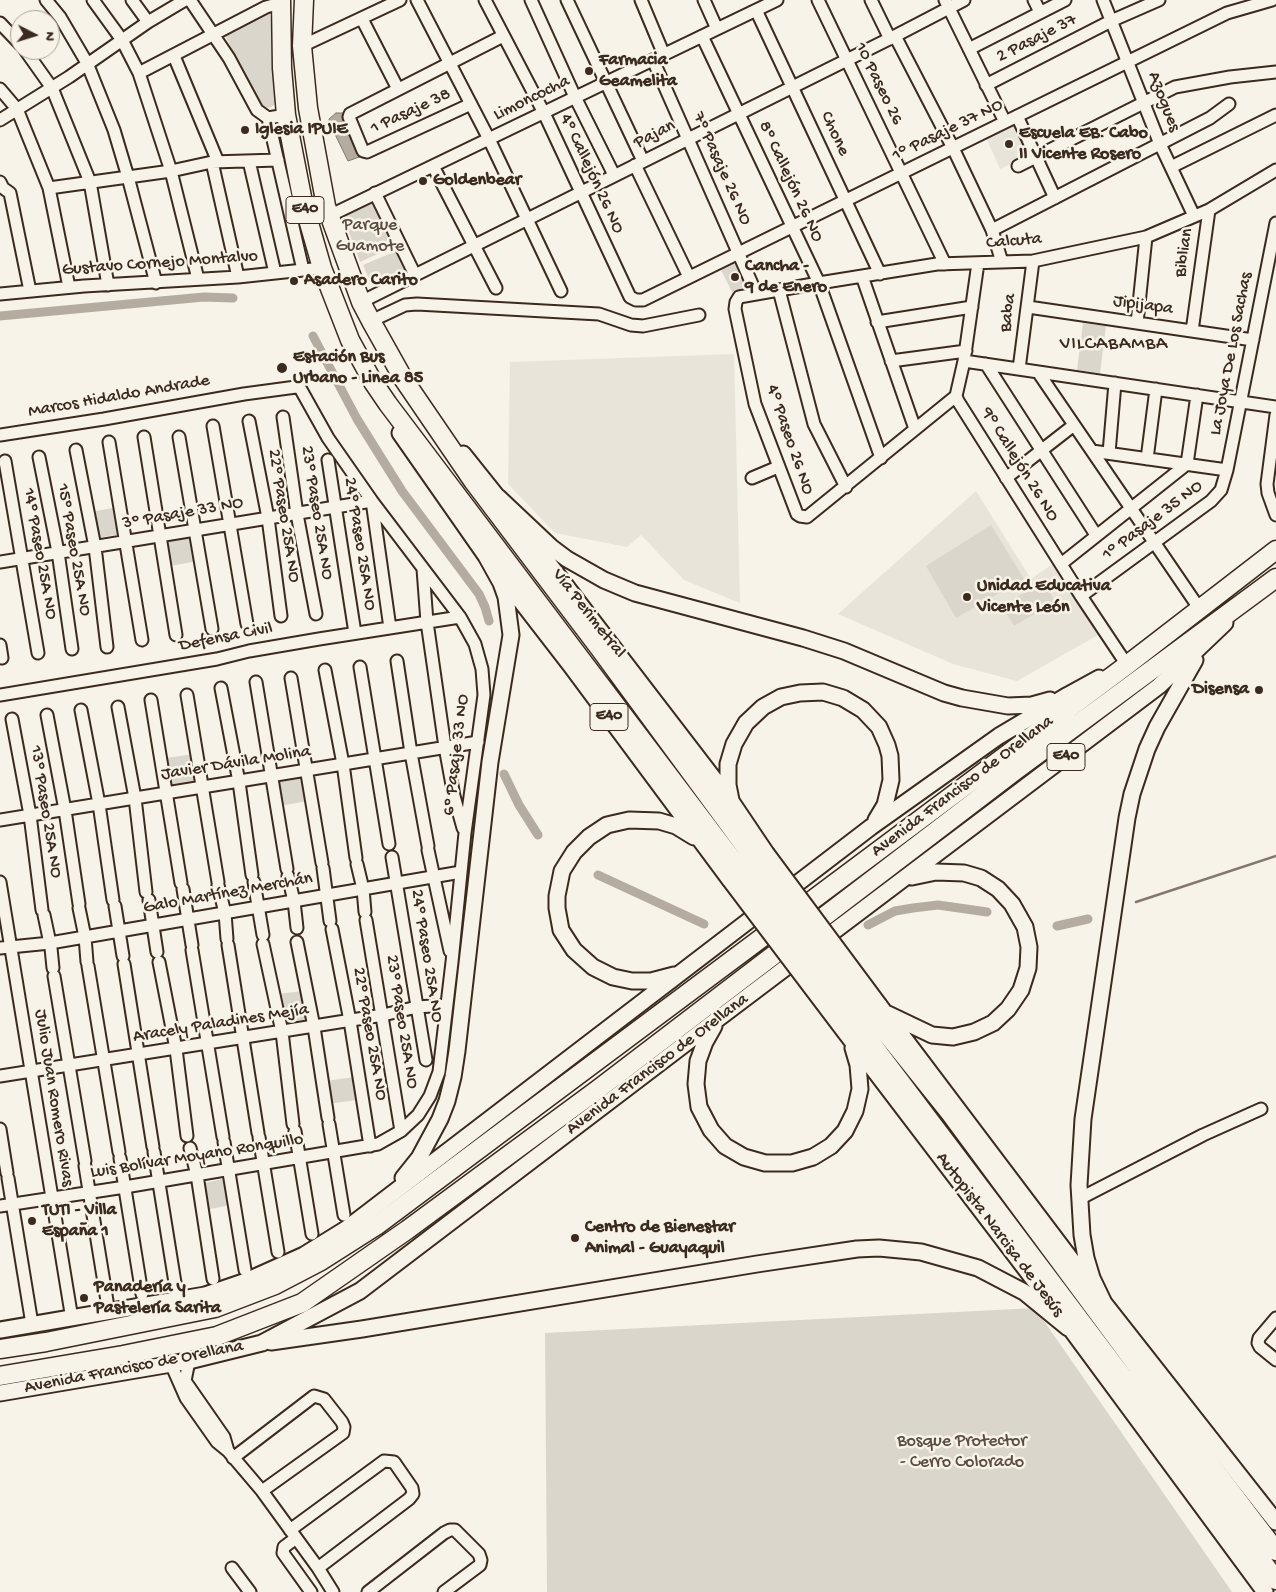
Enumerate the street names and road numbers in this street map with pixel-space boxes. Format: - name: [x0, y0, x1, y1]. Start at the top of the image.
- street label: 2 Pasaje 37: [993, 10, 1081, 68]
- street label: 10 Paseo 26: [849, 39, 907, 129]
- street label: Azogues: [1142, 69, 1184, 135]
- street label: Limoncocha: [490, 71, 574, 127]
- street label: 1 Pasaje 38: [367, 84, 455, 140]
- street label: 1° Pasaje 37 NO: [889, 95, 1007, 167]
- street label: Chone: [814, 108, 854, 160]
- street label: 7º Pasaje 26 NO: [686, 109, 756, 229]
- street label: 4º Callejón 26 NO: [554, 111, 628, 237]
- street label: Pajan: [631, 115, 679, 155]
- street label: 8º Callejón 26 NO: [753, 118, 827, 246]
- road number: E40: [286, 196, 324, 224]
- street label: Biblian: [1171, 227, 1199, 279]
- street label: Calcuta: [985, 229, 1043, 255]
- street label: Gustavo Cornejo Montalvo: [61, 246, 259, 282]
- street label: La Joya De Los Sachas: [1206, 271, 1258, 437]
- street label: Jipijapa: [1112, 291, 1174, 321]
- street label: Baba: [996, 292, 1022, 334]
- street label: Marcos Hidaldo Andrade: [27, 370, 211, 424]
- street label: 4° Paseo 26 NO: [760, 382, 818, 498]
- street label: 9° Callejón 26 NO: [975, 404, 1063, 526]
- street label: 23º Paseo 25A NO: [295, 444, 337, 582]
- street label: 22º Paseo 25A NO: [262, 448, 304, 584]
- street label: 24º Paseo 25A NO: [338, 476, 380, 612]
- street label: 1° Pasaje 35 NO: [1098, 476, 1208, 566]
- street label: 15º Paseo 25A NO: [51, 482, 95, 618]
- street label: 14º Paseo 25A NO: [17, 487, 61, 621]
- street label: 3º Pasaje 33 NO: [121, 493, 245, 535]
- street label: Vía Perimetral: [546, 565, 630, 663]
- street label: Defensa Civil: [177, 618, 275, 658]
- street label: 6º Pasaje 33 NO: [439, 693, 475, 817]
- road number: E40: [590, 704, 628, 730]
- street label: Avenida Francisco de Orellana: [868, 711, 1058, 863]
- street label: Javier Dávila Molina: [160, 741, 312, 787]
- street label: 13º Paseo 25A NO: [24, 744, 66, 880]
- road number: E40: [1047, 744, 1085, 770]
- street label: Galo Martínez Merchán: [142, 868, 314, 920]
- street label: 24º Paseo 25A NO: [405, 888, 447, 1024]
- street label: 23º Paseo 25A NO: [380, 953, 422, 1091]
- street label: 22º Paseo 25A NO: [347, 966, 391, 1102]
- street label: Avenida Francisco de Orellana: [563, 989, 753, 1141]
- street label: Aracely Paladines Mejía: [132, 999, 310, 1049]
- street label: Julio Juan Romero Rivas: [28, 1008, 78, 1188]
- street label: Luis Bolívar Moyano Ronquillo: [89, 1129, 305, 1185]
- street label: Autopista Narcisa de Jesús: [930, 1148, 1068, 1322]
- street label: Avenida Francisco de Orellana: [23, 1336, 245, 1400]

